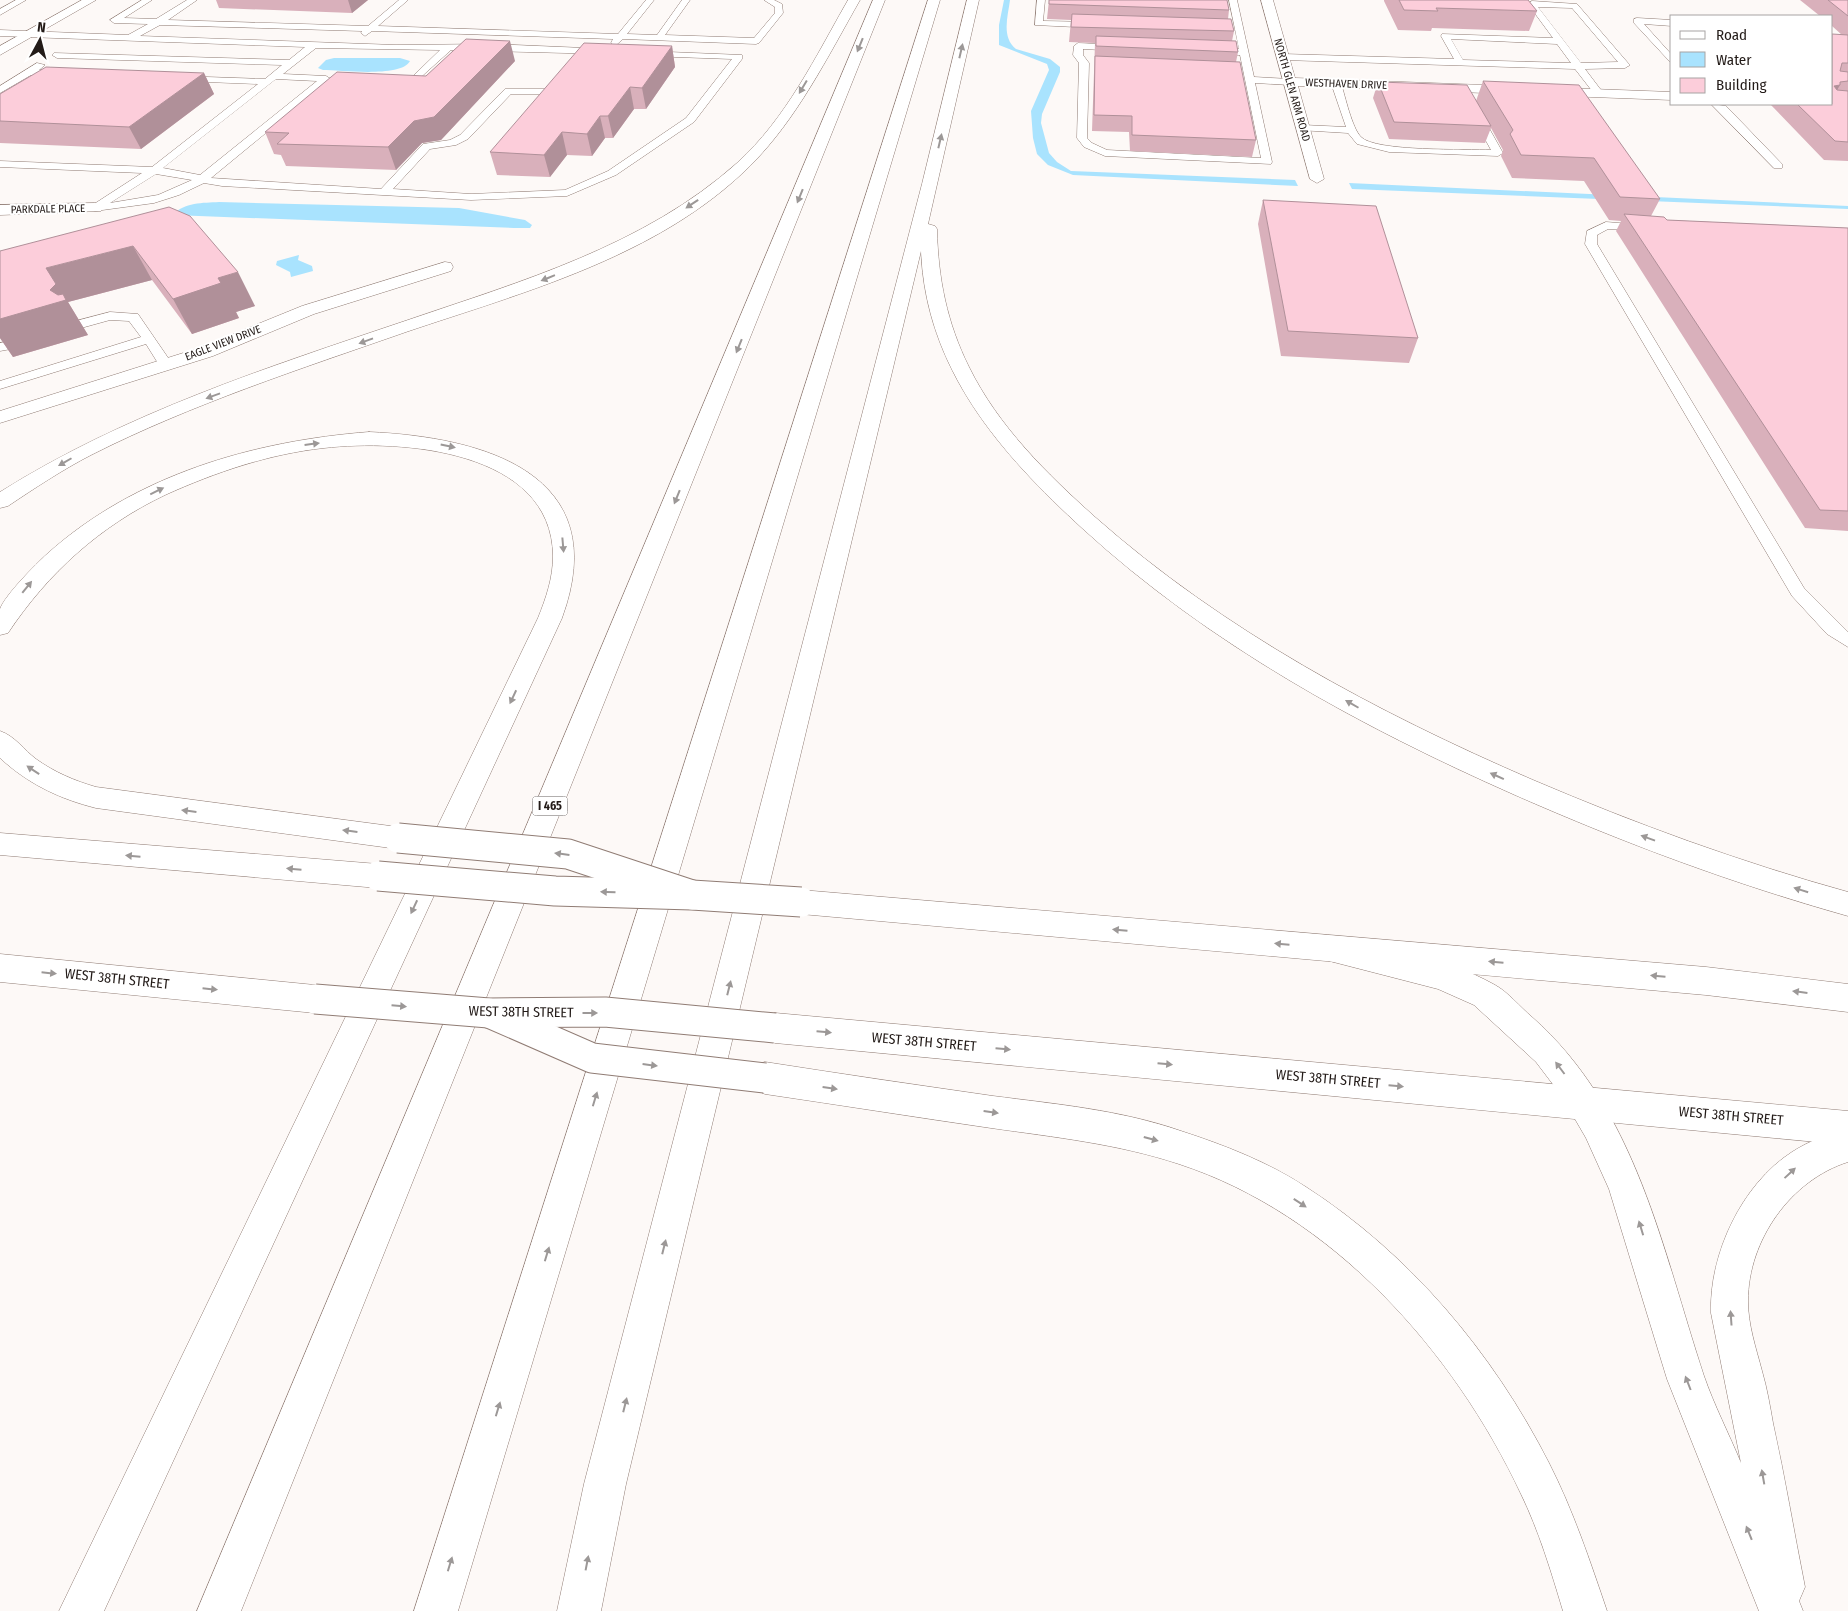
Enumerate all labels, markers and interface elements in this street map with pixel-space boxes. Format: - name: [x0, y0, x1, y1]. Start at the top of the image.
- north arrow: [15, 15, 65, 65]
- legend: [1670, 15, 1833, 105]
- text: N: [36, 19, 47, 37]
- text: Road: [1716, 26, 1747, 44]
- street label: NORTH GLEN ARM ROAD: [1271, 37, 1313, 143]
- one-way arrow: [856, 38, 864, 52]
- one-way arrow: [957, 44, 965, 59]
- text: Water: [1716, 51, 1752, 69]
- street label: WESTHAVEN DRIVE: [1305, 76, 1387, 92]
- text: Building: [1716, 76, 1767, 94]
- one-way arrow: [799, 81, 808, 94]
- one-way arrow: [936, 134, 944, 149]
- one-way arrow: [795, 189, 803, 203]
- one-way arrow: [686, 199, 699, 209]
- street label: PARKDALE PLACE: [11, 202, 85, 216]
- one-way arrow: [540, 274, 555, 282]
- street label: EAGLE VIEW DRIVE: [183, 323, 263, 363]
- one-way arrow: [358, 337, 373, 345]
- one-way arrow: [734, 339, 742, 354]
- one-way arrow: [206, 392, 220, 400]
- one-way arrow: [304, 440, 320, 448]
- one-way arrow: [441, 442, 456, 450]
- one-way arrow: [58, 458, 71, 467]
- one-way arrow: [150, 487, 164, 495]
- one-way arrow: [672, 490, 680, 504]
- one-way arrow: [559, 537, 567, 553]
- one-way arrow: [22, 581, 33, 594]
- one-way arrow: [509, 690, 517, 704]
- one-way arrow: [1345, 700, 1358, 709]
- one-way arrow: [26, 765, 40, 775]
- one-way arrow: [1490, 771, 1504, 779]
- road number: I 465: [532, 796, 568, 816]
- one-way arrow: [180, 807, 196, 815]
- one-way arrow: [341, 827, 357, 835]
- one-way arrow: [1640, 834, 1655, 841]
- one-way arrow: [554, 849, 570, 857]
- one-way arrow: [124, 851, 140, 859]
- one-way arrow: [286, 865, 302, 873]
- one-way arrow: [1794, 886, 1809, 894]
- one-way arrow: [600, 888, 616, 896]
- one-way arrow: [410, 900, 418, 914]
- one-way arrow: [1111, 926, 1127, 934]
- one-way arrow: [1273, 940, 1289, 948]
- one-way arrow: [1488, 958, 1504, 966]
- street label: WEST 38TH STREET: [64, 965, 171, 993]
- one-way arrow: [41, 969, 57, 977]
- one-way arrow: [1649, 972, 1665, 980]
- one-way arrow: [725, 980, 733, 995]
- one-way arrow: [202, 985, 218, 993]
- one-way arrow: [1791, 988, 1807, 996]
- one-way arrow: [391, 1002, 407, 1010]
- street label: WEST 38TH STREET: [468, 1003, 574, 1021]
- one-way arrow: [582, 1008, 598, 1016]
- one-way arrow: [816, 1029, 832, 1037]
- street label: WEST 38TH STREET: [871, 1029, 978, 1055]
- one-way arrow: [995, 1045, 1011, 1053]
- one-way arrow: [1157, 1060, 1173, 1068]
- one-way arrow: [643, 1061, 659, 1069]
- one-way arrow: [1555, 1061, 1565, 1075]
- street label: WEST 38TH STREET: [1275, 1066, 1382, 1092]
- one-way arrow: [1388, 1082, 1404, 1090]
- one-way arrow: [823, 1084, 839, 1092]
- one-way arrow: [591, 1091, 599, 1106]
- street label: WEST 38TH STREET: [1678, 1103, 1785, 1129]
- one-way arrow: [983, 1108, 999, 1116]
- one-way arrow: [1144, 1135, 1159, 1143]
- one-way arrow: [1784, 1167, 1796, 1179]
- one-way arrow: [1293, 1198, 1306, 1208]
- one-way arrow: [1636, 1220, 1644, 1235]
- one-way arrow: [660, 1240, 668, 1255]
- one-way arrow: [543, 1246, 551, 1261]
- one-way arrow: [1727, 1310, 1735, 1326]
- one-way arrow: [1684, 1375, 1692, 1390]
- one-way arrow: [621, 1397, 629, 1412]
- one-way arrow: [495, 1402, 503, 1417]
- one-way arrow: [1759, 1469, 1767, 1485]
- one-way arrow: [1745, 1526, 1752, 1541]
- one-way arrow: [584, 1555, 592, 1571]
- one-way arrow: [447, 1557, 455, 1572]

